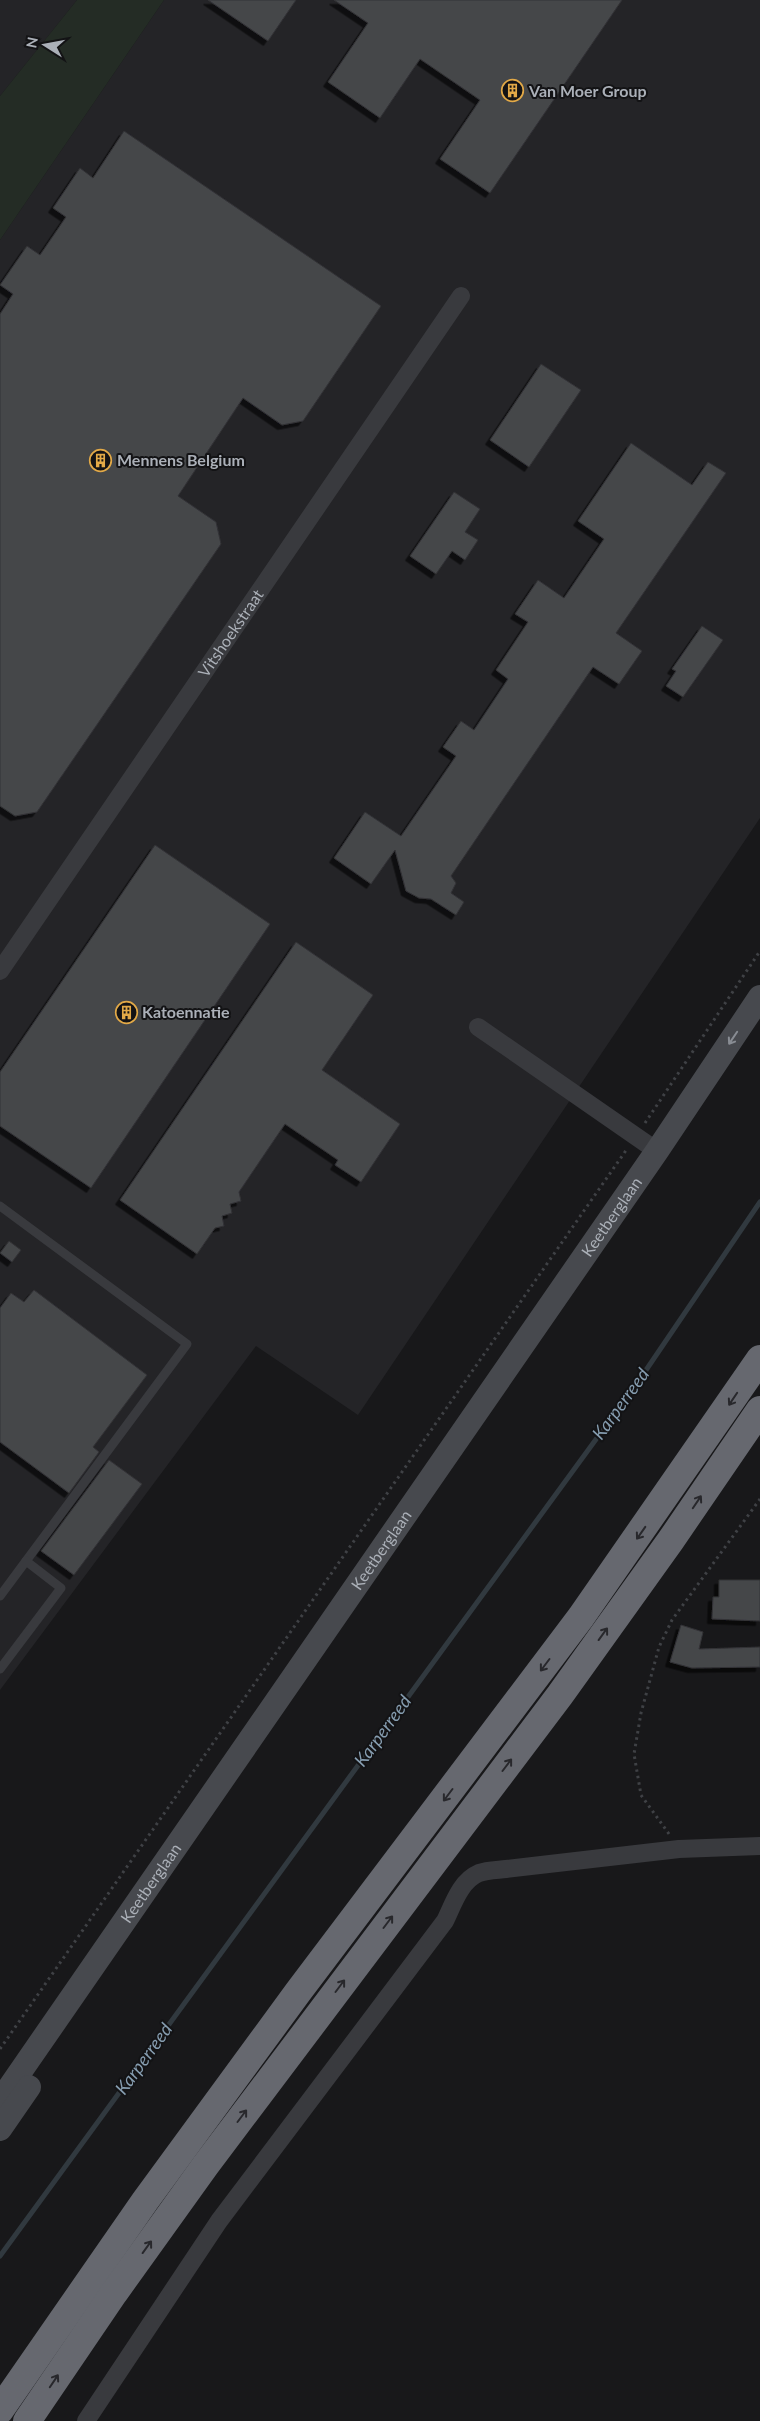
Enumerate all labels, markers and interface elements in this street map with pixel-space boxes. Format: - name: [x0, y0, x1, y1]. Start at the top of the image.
- north arrow: [20, 20, 70, 70]
- text: N: [22, 36, 41, 49]
- building icon: Van Moer Group: [501, 79, 525, 103]
- place label: Van Moer Group: [528, 81, 647, 100]
- building icon: Mennens Belgium: [89, 448, 113, 472]
- place label: Mennens Belgium: [117, 450, 245, 469]
- street label: Vitshoekstraat: [194, 585, 267, 680]
- building icon: Katoennatie: [114, 1000, 138, 1024]
- place label: Katoennatie: [142, 1002, 230, 1021]
- one-way arrow: [728, 1031, 738, 1045]
- street label: Keetberglaan: [577, 1173, 645, 1260]
- water label: Karperreed: [587, 1363, 654, 1443]
- one-way arrow: [728, 1392, 738, 1406]
- one-way arrow: [692, 1495, 702, 1509]
- street label: Keetberglaan: [347, 1506, 415, 1593]
- one-way arrow: [636, 1526, 646, 1540]
- one-way arrow: [598, 1627, 608, 1641]
- one-way arrow: [540, 1658, 551, 1671]
- water label: Karperreed: [349, 1690, 416, 1770]
- one-way arrow: [502, 1758, 512, 1772]
- one-way arrow: [443, 1788, 454, 1801]
- street label: Keetberglaan: [116, 1839, 184, 1926]
- one-way arrow: [382, 1916, 393, 1929]
- one-way arrow: [334, 1979, 345, 1992]
- water label: Karperreed: [110, 2018, 177, 2098]
- one-way arrow: [237, 2110, 248, 2123]
- one-way arrow: [142, 2240, 152, 2254]
- one-way arrow: [49, 2374, 59, 2388]

